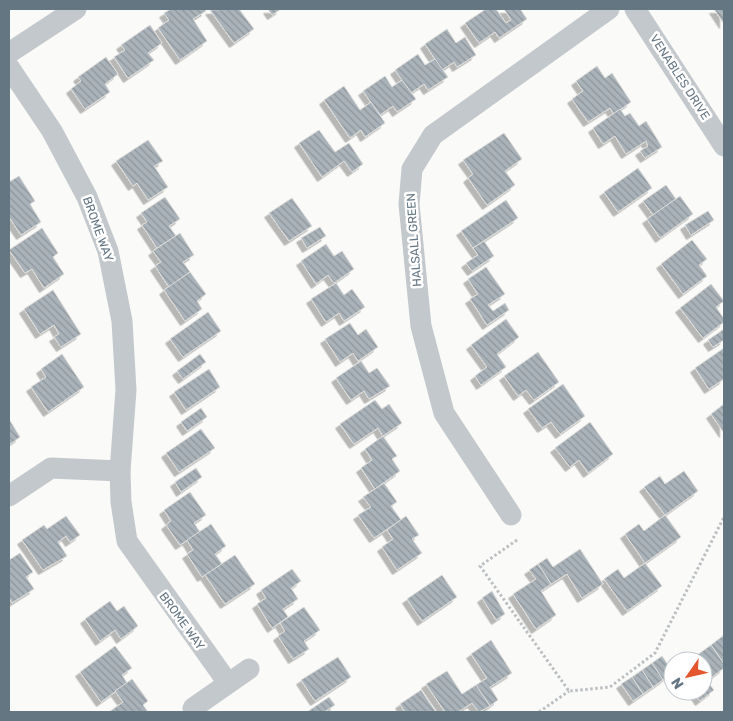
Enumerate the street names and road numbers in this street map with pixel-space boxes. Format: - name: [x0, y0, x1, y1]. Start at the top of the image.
- street label: VENABLES DRIVE: [647, 32, 713, 122]
- street label: HALSALL GREEN: [404, 193, 424, 287]
- street label: BROME WAY: [80, 195, 116, 263]
- street label: BROME WAY: [156, 589, 208, 653]

